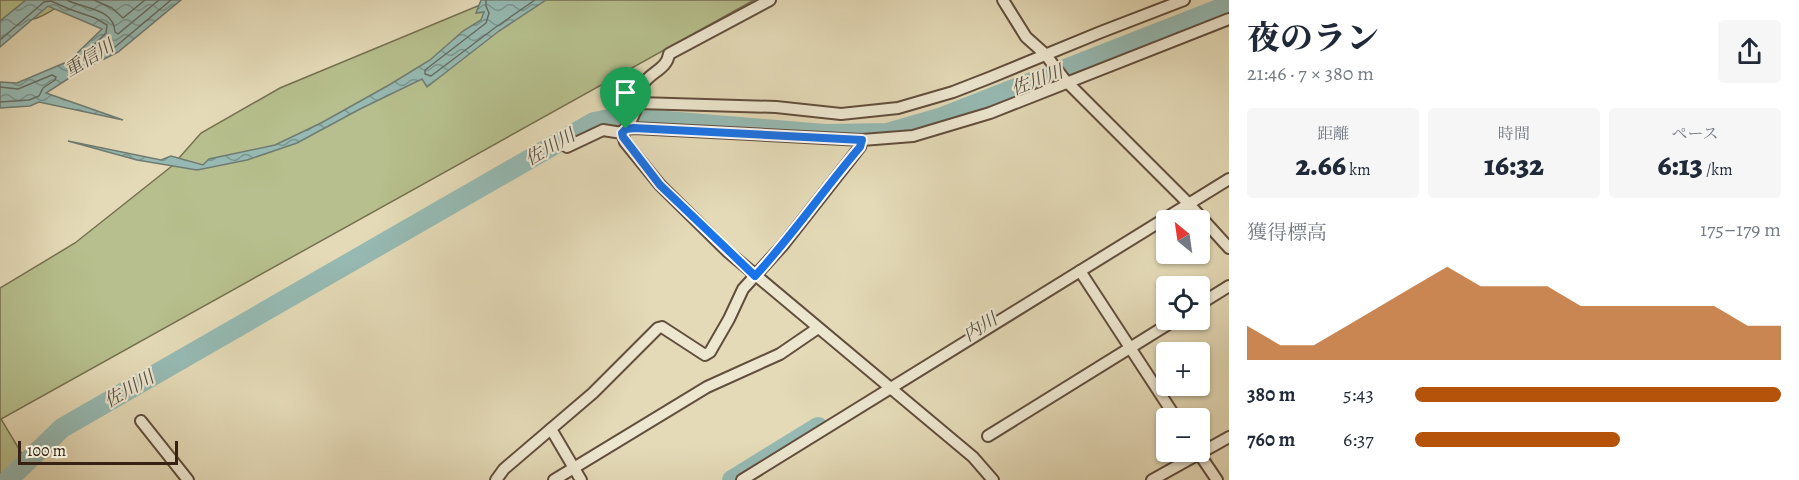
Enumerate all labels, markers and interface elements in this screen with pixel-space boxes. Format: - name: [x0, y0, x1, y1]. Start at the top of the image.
- text: 夜のラン: [1247, 15, 1379, 60]
- button: share: [1718, 20, 1781, 83]
- water label: 重信川: [60, 33, 120, 82]
- water label: 佐川川: [1007, 58, 1068, 101]
- text: 21:46 · 7 × 380 m: [1247, 60, 1374, 87]
- pin: [600, 67, 651, 129]
- icon: arrive: [609, 76, 642, 109]
- water label: 佐川川: [521, 122, 581, 171]
- text: 距離: [1317, 123, 1349, 145]
- text: 時間: [1498, 123, 1530, 145]
- text: ペース: [1671, 123, 1719, 145]
- text: 2.66: [1295, 145, 1346, 185]
- text: 16:32: [1484, 145, 1544, 185]
- text: 6:13: [1657, 145, 1703, 185]
- text: km: [1346, 159, 1371, 181]
- text: /km: [1703, 159, 1733, 181]
- north arrow: [1156, 210, 1210, 264]
- map controls: [1156, 210, 1210, 462]
- text: 175–179 m: [1700, 216, 1781, 243]
- text: 獲得標高: [1247, 219, 1327, 246]
- button: locate: [1156, 276, 1210, 330]
- water label: 内川: [958, 306, 1003, 347]
- button: +: [1156, 342, 1210, 396]
- water label: 佐川川: [100, 364, 160, 413]
- text: 380 m: [1247, 381, 1296, 408]
- text: 5:43: [1343, 381, 1374, 408]
- button: −: [1156, 408, 1210, 462]
- text: 760 m: [1247, 426, 1295, 453]
- text: 6:37: [1343, 426, 1374, 453]
- scale bar: [18, 438, 178, 466]
- text: 100 m: [27, 440, 66, 462]

